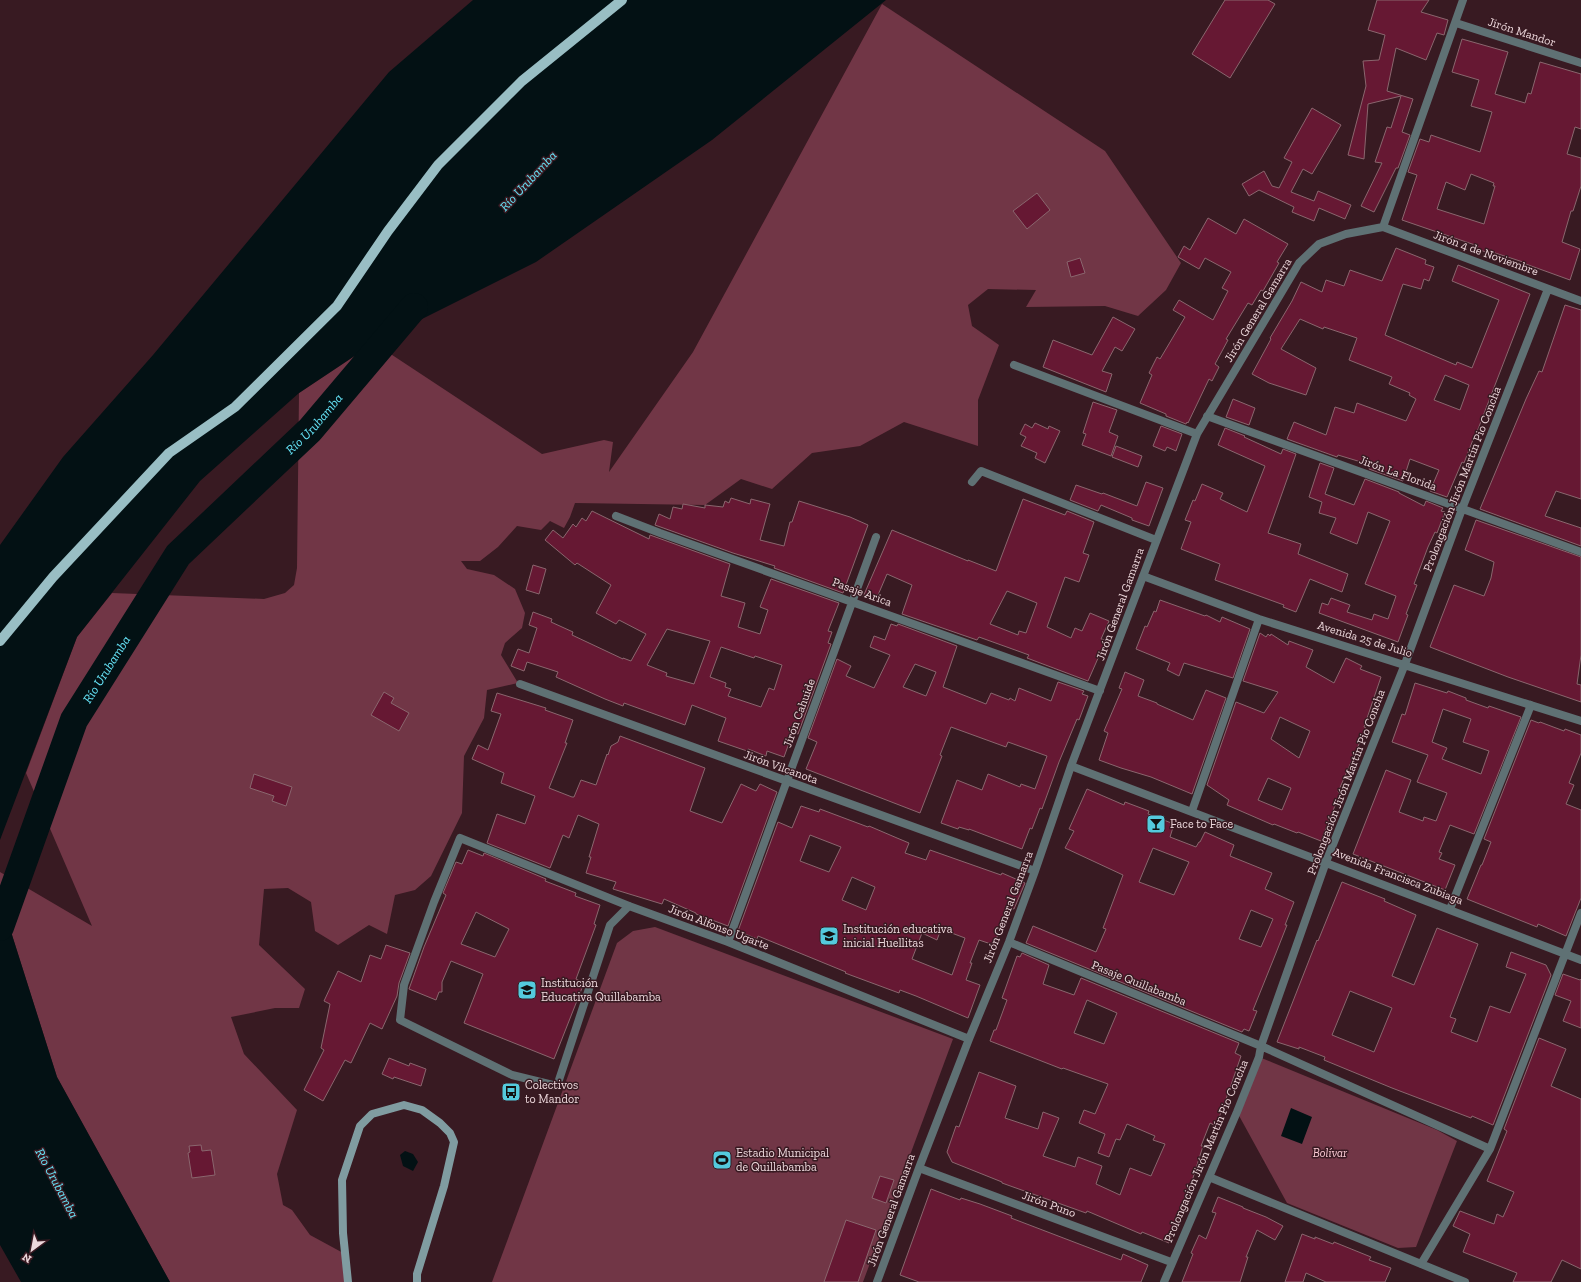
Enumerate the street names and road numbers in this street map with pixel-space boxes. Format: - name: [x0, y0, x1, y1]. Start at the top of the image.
- street label: Jirón Mandor: [1486, 14, 1558, 50]
- street label: Jirón 4 de Noviembre: [1432, 227, 1541, 279]
- street label: Jirón General Gamarra: [1221, 255, 1295, 364]
- street label: Prolongación Jirón Martín Pio Concha: [1420, 384, 1504, 574]
- street label: Jirón La Florida: [1357, 453, 1439, 494]
- street label: Jirón General Gamarra: [1093, 546, 1147, 662]
- street label: Pasaje Arica: [830, 575, 894, 610]
- street label: Avenida 25 de Julio: [1316, 618, 1414, 660]
- street label: Jirón Cahuide: [780, 676, 818, 749]
- street label: Prolongación Jirón Martín Pio Concha: [1304, 687, 1388, 877]
- street label: Jirón Vilcanota: [742, 747, 820, 787]
- street label: Avenida Francisca Zubiaga: [1331, 845, 1465, 907]
- street label: Jirón General Gamarra: [980, 849, 1036, 965]
- street label: Jirón Alfonso Ugarte: [667, 901, 772, 953]
- street label: Pasaje Quillabamba: [1089, 958, 1189, 1009]
- street label: Prolongación Jirón Martín Pio Concha: [1161, 1057, 1251, 1245]
- street label: Jirón General Gamarra: [864, 1152, 918, 1268]
- street label: Jirón Puno: [1020, 1188, 1078, 1220]

